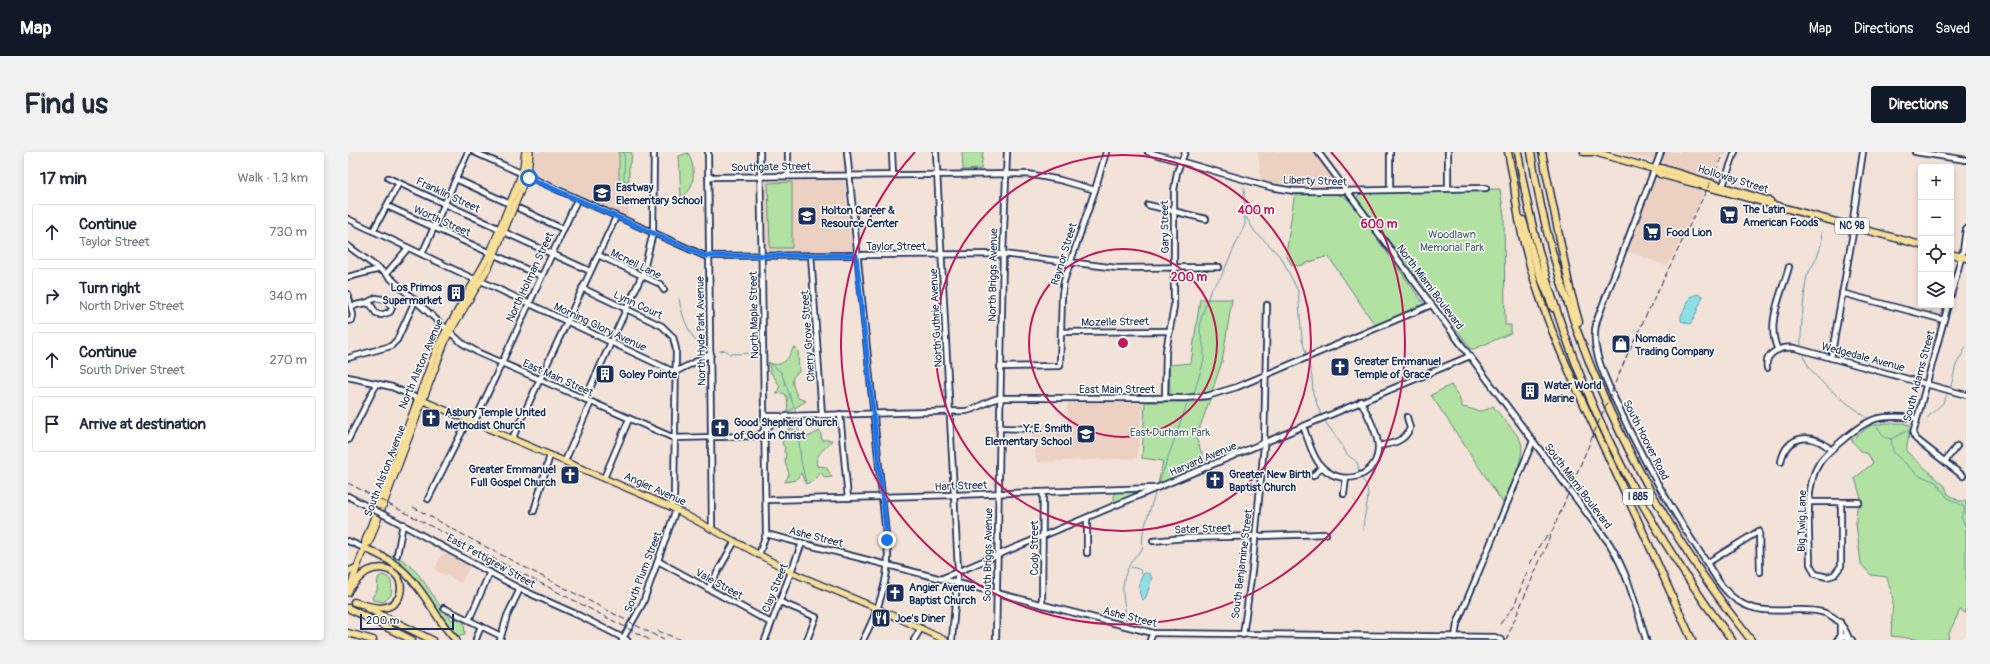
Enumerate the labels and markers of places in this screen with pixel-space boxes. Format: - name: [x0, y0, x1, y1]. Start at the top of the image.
- place label: Eastway Elementary School: [616, 181, 703, 207]
- school or university icon: Eastway Elementary School: [591, 182, 613, 204]
- place label: The Latin American Foods: [1742, 203, 1818, 229]
- place label: Holton Career & Resource Center: [821, 204, 899, 230]
- supermarket icon: The Latin American Foods: [1718, 204, 1740, 226]
- school or university icon: Holton Career & Resource Center: [796, 205, 818, 227]
- supermarket icon: Food Lion: [1641, 221, 1663, 243]
- place label: Food Lion: [1666, 226, 1712, 239]
- place label: Los Primos Supermarket: [382, 281, 443, 307]
- building icon: Los Primos Supermarket: [445, 282, 467, 304]
- place label: Nomadic Trading Company: [1634, 332, 1714, 358]
- shop icon: Nomadic Trading Company: [1610, 333, 1632, 355]
- centre of rings: [1116, 336, 1130, 350]
- place label: Greater Emmanuel Temple of Grace: [1353, 355, 1442, 381]
- church icon: Greater Emmanuel Temple of Grace: [1329, 356, 1351, 378]
- building icon: Goley Pointe: [594, 363, 616, 385]
- place label: Goley Pointe: [619, 368, 678, 381]
- place label: Water World Marine: [1544, 379, 1602, 405]
- building icon: Water World Marine: [1519, 380, 1541, 402]
- place label: Asbury Temple United Methodist Church: [445, 406, 546, 432]
- church icon: Asbury Temple United Methodist Church: [420, 407, 442, 429]
- place label: Good Shepherd Church of God in Christ: [733, 416, 837, 442]
- church icon: Good Shepherd Church of God in Christ: [709, 417, 731, 439]
- place label: Y. E. Smith Elementary School: [985, 422, 1072, 448]
- school or university icon: Y. E. Smith Elementary School: [1075, 423, 1097, 445]
- place label: Greater Emmanuel Full Gospel Church: [469, 463, 556, 489]
- church icon: Greater Emmanuel Full Gospel Church: [559, 464, 581, 486]
- place label: Greater New Birth Baptist Church: [1229, 468, 1311, 494]
- church icon: Greater New Birth Baptist Church: [1204, 469, 1226, 491]
- place label: Angier Avenue Baptist Church: [909, 581, 976, 607]
- church icon: Angier Avenue Baptist Church: [884, 582, 906, 604]
- restaurant icon: Joe's Diner: [870, 607, 892, 629]
- place label: Joe's Diner: [895, 612, 946, 625]

